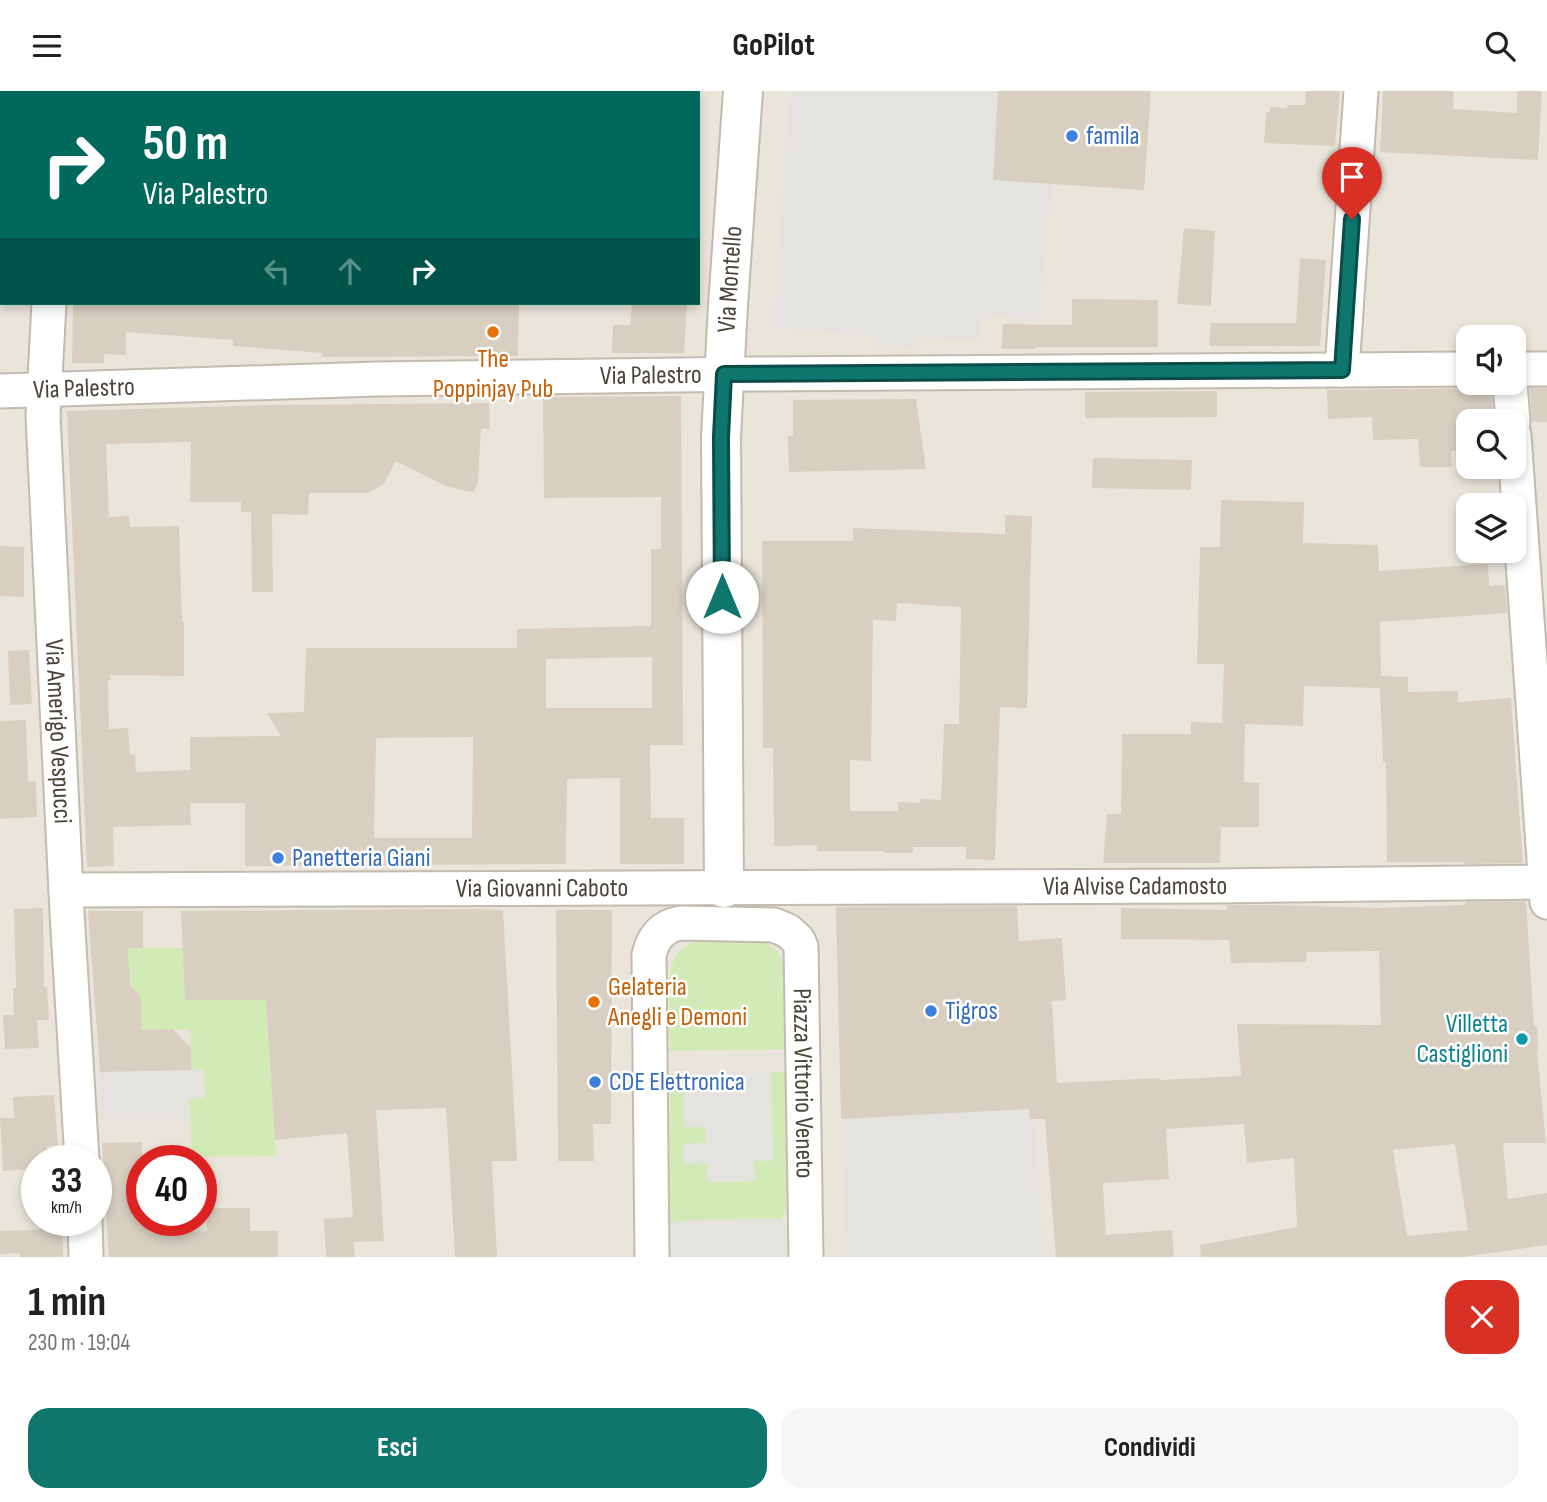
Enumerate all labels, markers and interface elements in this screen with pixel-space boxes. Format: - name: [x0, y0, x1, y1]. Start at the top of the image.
- text: GoPilot: [732, 26, 815, 65]
- icon: menu: [28, 27, 66, 65]
- icon: search: [1481, 27, 1519, 65]
- text: 50 m: [143, 115, 228, 174]
- icon: right: [28, 119, 119, 210]
- place label: famila: [1086, 121, 1140, 152]
- marker: famila: [1064, 128, 1080, 144]
- pin: [1322, 147, 1382, 219]
- icon: arrive: [1333, 158, 1371, 196]
- text: Via Palestro: [143, 175, 268, 214]
- street label: Via Montello: [711, 225, 749, 333]
- icon: left: [258, 252, 296, 290]
- icon: ahead: [331, 252, 369, 290]
- icon: right: [404, 252, 442, 290]
- marker: The Poppinjay Pub: [485, 324, 501, 340]
- map controls: [1456, 325, 1526, 563]
- button: sound: [1456, 325, 1526, 395]
- place label: The Poppinjay Pub: [433, 344, 553, 405]
- street label: Via Palestro: [600, 359, 702, 392]
- street label: Via Palestro: [33, 371, 135, 405]
- button: search: [1456, 409, 1526, 479]
- button: layers: [1456, 493, 1526, 563]
- position arrow: [685, 560, 759, 634]
- street label: Via Amerigo Vespucci: [38, 638, 78, 825]
- place label: Panetteria Giani: [292, 843, 431, 874]
- marker: Panetteria Giani: [270, 850, 286, 866]
- street label: Via Alvise Cadamosto: [1043, 870, 1227, 902]
- street label: Via Giovanni Caboto: [456, 873, 628, 904]
- place label: Gelateria Anegli e Demoni: [607, 972, 747, 1033]
- street label: Piazza Vittorio Veneto: [786, 988, 820, 1179]
- marker: Gelateria Anegli e Demoni: [586, 994, 602, 1010]
- place label: Tigros: [945, 996, 998, 1027]
- marker: Tigros: [923, 1003, 939, 1019]
- place label: Villetta Castiglioni: [1416, 1009, 1508, 1070]
- marker: Villetta Castiglioni: [1514, 1031, 1530, 1047]
- place label: CDE Elettronica: [609, 1067, 745, 1098]
- marker: CDE Elettronica: [587, 1074, 603, 1090]
- speed limit sign: 40: [126, 1145, 217, 1236]
- text: 33: [51, 1160, 82, 1203]
- text: km/h: [51, 1197, 82, 1218]
- text: 1 min: [28, 1277, 106, 1328]
- button: close: [1445, 1280, 1519, 1354]
- text: 230 m · 19:04: [28, 1329, 130, 1357]
- button: Esci: [28, 1408, 767, 1488]
- button: Condividi: [781, 1408, 1519, 1488]

